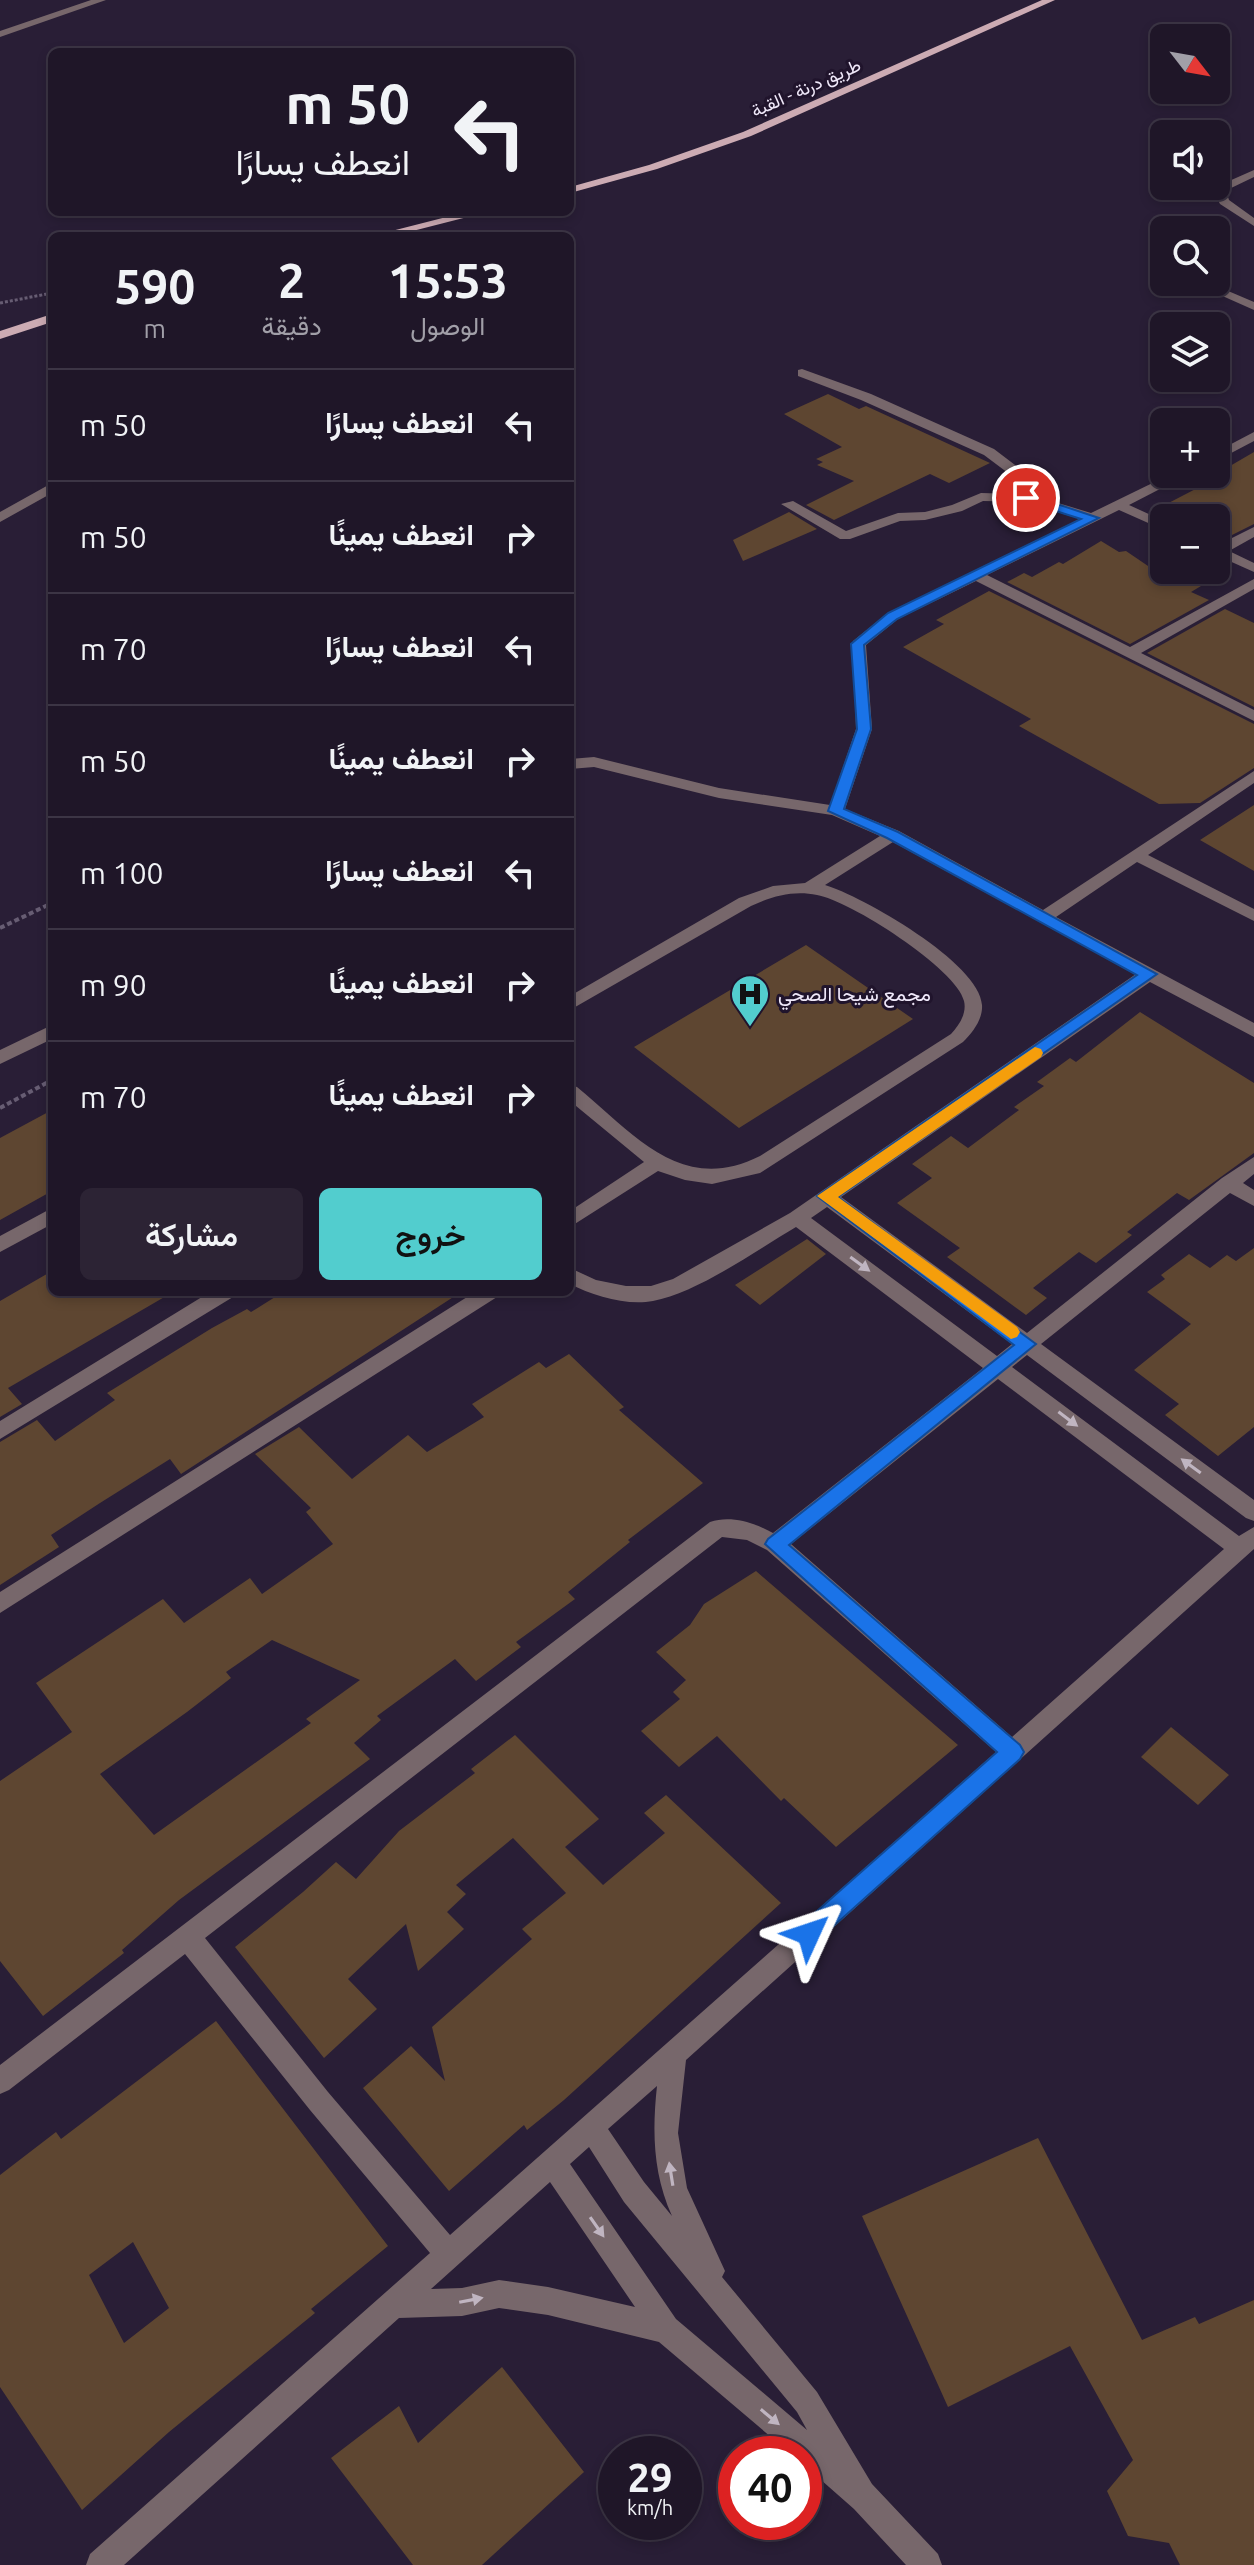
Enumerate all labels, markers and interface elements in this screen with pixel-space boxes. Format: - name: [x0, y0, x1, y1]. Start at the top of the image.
- north arrow: [1150, 24, 1230, 104]
- map controls: [1150, 24, 1230, 584]
- street label: طريق درنة - القبة: [748, 54, 864, 122]
- text: 50 m: [285, 72, 410, 135]
- icon: left: [438, 80, 542, 184]
- button: sound: [1150, 120, 1230, 200]
- text: انعطف يسارًا: [236, 141, 410, 182]
- button: search: [1150, 216, 1230, 296]
- text: 2: [278, 253, 305, 307]
- text: 15:53: [388, 253, 508, 307]
- text: 590: [114, 259, 195, 313]
- text: دقيقة: [261, 311, 322, 340]
- text: الوصول: [410, 311, 485, 340]
- button: layers: [1150, 312, 1230, 392]
- text: m: [144, 314, 166, 343]
- icon: left: [498, 403, 542, 447]
- text: انعطف يسارًا: [325, 405, 474, 439]
- text: 50 m: [80, 408, 147, 442]
- button: +: [1150, 408, 1230, 488]
- pin: [992, 464, 1060, 532]
- icon: arrive: [1004, 476, 1048, 520]
- button: −: [1150, 504, 1230, 584]
- icon: right: [498, 515, 542, 559]
- text: انعطف يمينًا: [329, 517, 474, 551]
- text: 50 m: [80, 520, 147, 554]
- icon: left: [498, 627, 542, 671]
- text: انعطف يسارًا: [325, 629, 474, 663]
- text: 70 m: [80, 632, 147, 666]
- icon: right: [498, 739, 542, 783]
- text: انعطف يمينًا: [329, 741, 474, 775]
- text: 50 m: [80, 744, 147, 778]
- icon: left: [498, 851, 542, 895]
- text: انعطف يسارًا: [325, 853, 474, 887]
- text: 100 m: [80, 856, 164, 890]
- icon: right: [498, 963, 542, 1007]
- text: انعطف يمينًا: [329, 965, 474, 999]
- text: 90 m: [80, 968, 147, 1002]
- hospital icon: مجمع شيحا الصحي: [729, 973, 771, 1028]
- place label: مجمع شيحا الصحي: [778, 982, 931, 1011]
- icon: right: [498, 1075, 542, 1119]
- text: انعطف يمينًا: [329, 1077, 474, 1111]
- text: 70 m: [80, 1080, 147, 1114]
- button: مشاركة: [80, 1188, 303, 1280]
- button: خروج: [319, 1188, 542, 1280]
- one-way arrow: [849, 1256, 870, 1271]
- one-way arrow: [1058, 1410, 1079, 1426]
- one-way arrow: [1181, 1458, 1202, 1474]
- position arrow: [767, 1892, 851, 1976]
- one-way arrow: [664, 2161, 677, 2186]
- one-way arrow: [588, 2216, 604, 2237]
- one-way arrow: [459, 2293, 484, 2305]
- one-way arrow: [760, 2408, 780, 2425]
- speed limit sign: 40: [718, 2436, 822, 2540]
- text: 29: [627, 2455, 673, 2500]
- text: km/h: [627, 2496, 673, 2519]

